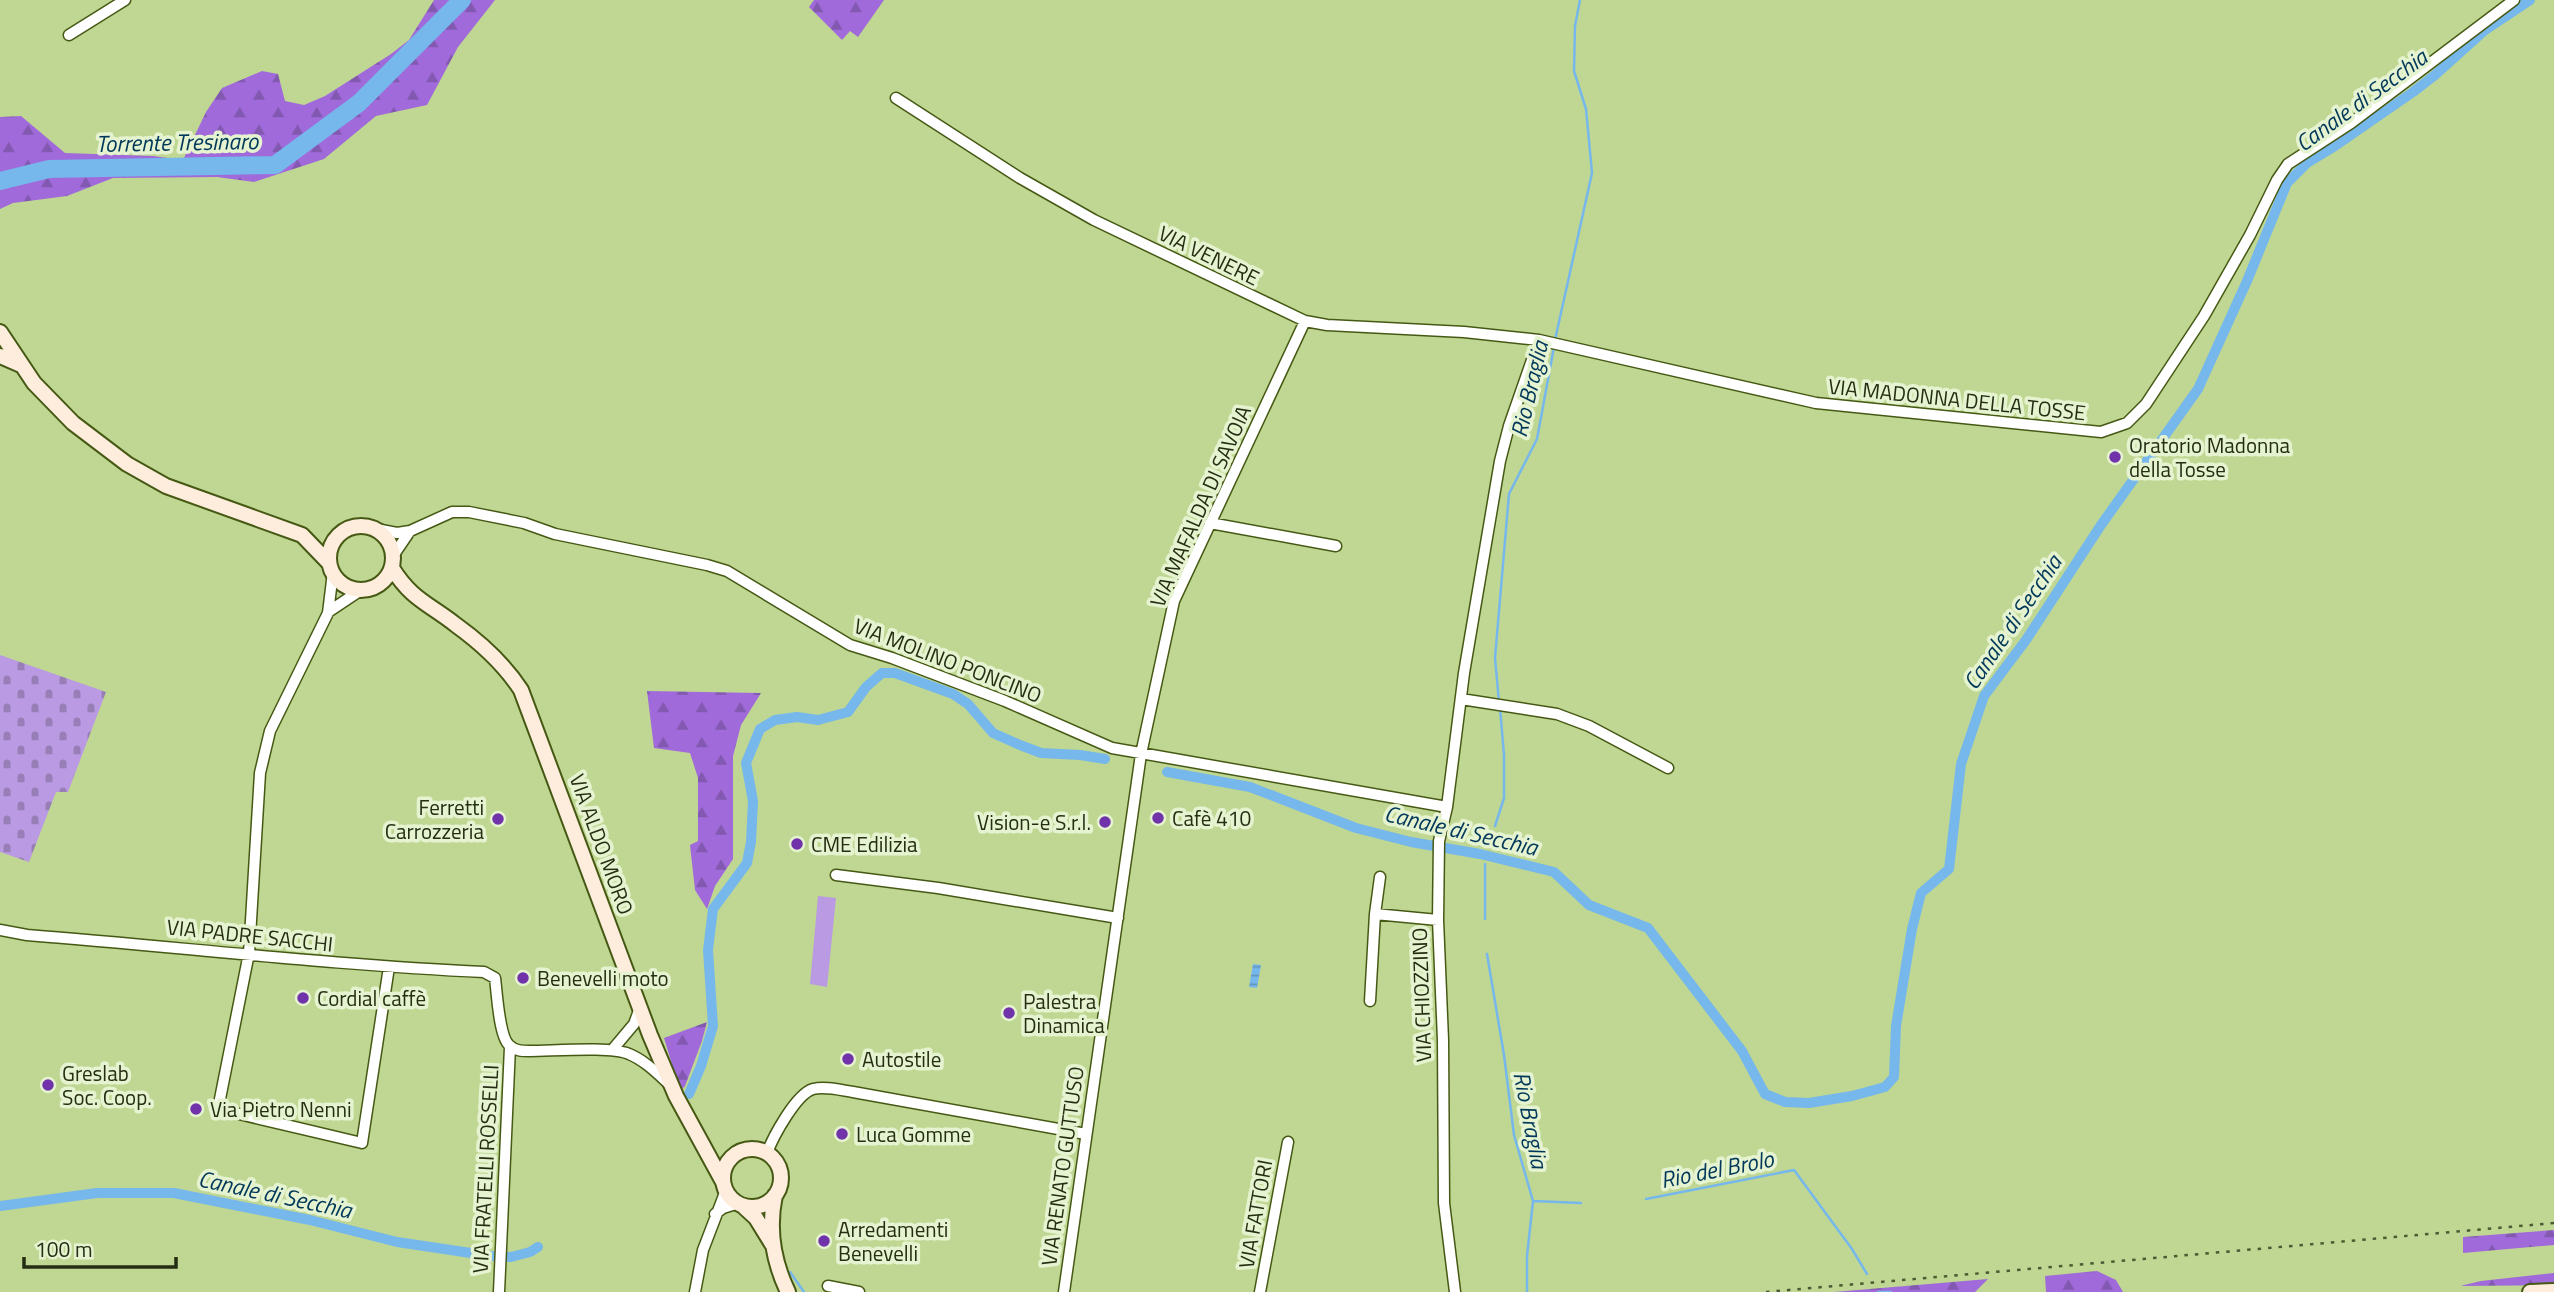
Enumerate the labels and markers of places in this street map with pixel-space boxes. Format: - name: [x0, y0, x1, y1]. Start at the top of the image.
- place label: Oratorio Madonna della Tosse: [2129, 429, 2291, 485]
- marker: Oratorio Madonna della Tosse: [2107, 449, 2123, 465]
- place label: Ferretti Carrozzeria: [385, 791, 484, 847]
- place label: Cafè 410: [1172, 802, 1251, 834]
- place label: Vision-e S.r.l.: [977, 806, 1091, 838]
- marker: Cafè 410: [1150, 810, 1166, 826]
- marker: Ferretti Carrozzeria: [490, 811, 506, 827]
- marker: Vision-e S.r.l.: [1097, 814, 1113, 830]
- place label: CME Edilizia: [811, 828, 918, 860]
- marker: CME Edilizia: [789, 836, 805, 852]
- place label: Benevelli moto: [537, 962, 669, 994]
- marker: Benevelli moto: [515, 970, 531, 986]
- place label: Cordial caffè: [317, 982, 426, 1014]
- place label: Palestra Dinamica: [1023, 985, 1105, 1041]
- marker: Cordial caffè: [295, 990, 311, 1006]
- marker: Palestra Dinamica: [1001, 1005, 1017, 1021]
- place label: Autostile: [862, 1043, 941, 1075]
- marker: Autostile: [840, 1051, 856, 1067]
- place label: Greslab Soc. Coop.: [62, 1057, 152, 1113]
- marker: Greslab Soc. Coop.: [40, 1077, 56, 1093]
- place label: Via Pietro Nenni: [210, 1093, 352, 1125]
- marker: Via Pietro Nenni: [188, 1101, 204, 1117]
- place label: Luca Gomme: [856, 1118, 971, 1150]
- marker: Luca Gomme: [834, 1126, 850, 1142]
- place label: Arredamenti Benevelli: [838, 1213, 948, 1269]
- marker: Arredamenti Benevelli: [816, 1233, 832, 1249]

